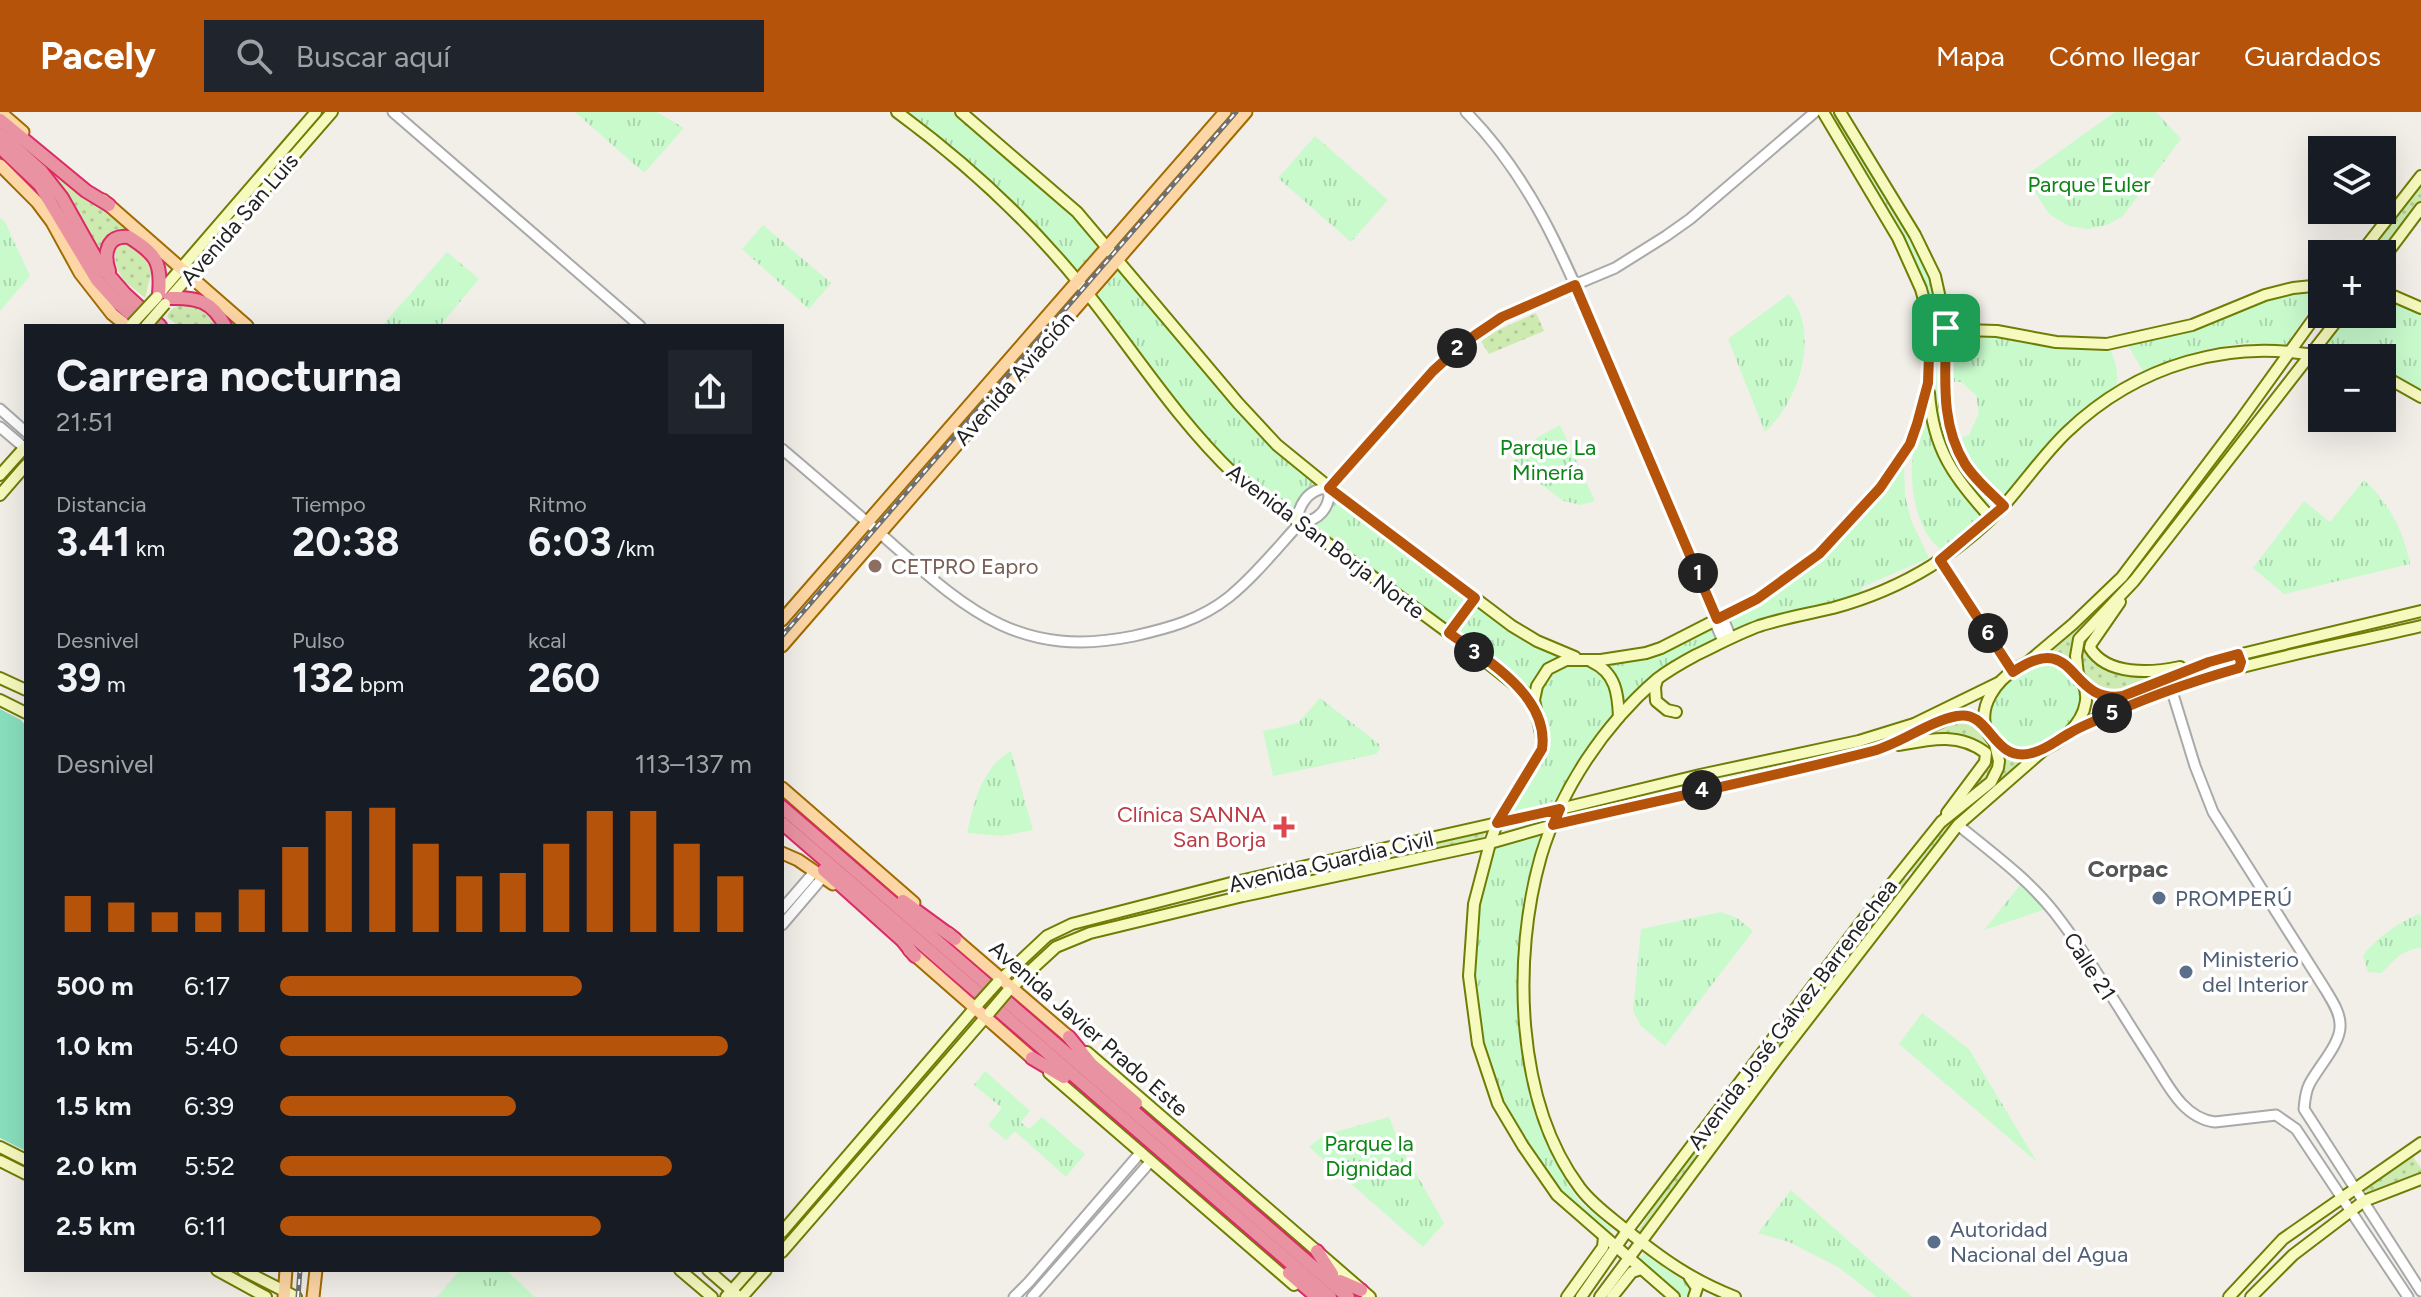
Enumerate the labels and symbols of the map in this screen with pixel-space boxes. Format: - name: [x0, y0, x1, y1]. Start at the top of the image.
- street label: Avenida San Luis: [175, 148, 304, 291]
- park label: Parque Euler: [2027, 171, 2151, 198]
- pin: [1912, 294, 1980, 362]
- street label: Avenida Aviación: [949, 306, 1080, 451]
- pin: 2: [1437, 328, 1477, 368]
- park label: Parque La Minería: [1500, 434, 1596, 486]
- street label: Avenida San Borja Norte: [1221, 458, 1430, 625]
- place label: CETPRO Eapro: [891, 553, 1039, 580]
- pin: 1: [1678, 553, 1718, 593]
- marker: CETPRO Eapro: [866, 557, 884, 575]
- pin: 6: [1968, 613, 2008, 653]
- pin: 3: [1454, 632, 1494, 672]
- pin: 5: [2092, 693, 2132, 733]
- pin: 4: [1682, 770, 1722, 810]
- place label: Clínica SANNA San Borja: [1117, 801, 1266, 853]
- marker: Clínica SANNA San Borja: [1273, 816, 1295, 838]
- street label: Avenida Guardia Civil: [1226, 825, 1436, 898]
- district label: Corpac: [2088, 854, 2168, 883]
- street label: Avenida José Gálvez Barrenechea: [1682, 874, 1903, 1155]
- place label: PROMPERÚ: [2175, 885, 2292, 912]
- marker: PROMPERÚ: [2150, 889, 2168, 907]
- street label: Calle 21: [2058, 927, 2121, 1005]
- street label: Avenida Javier Prado Este: [984, 935, 1194, 1122]
- place label: Ministerio del Interior: [2202, 946, 2309, 998]
- marker: Ministerio del Interior: [2177, 963, 2195, 981]
- park label: Parque la Dignidad: [1324, 1130, 1414, 1182]
- place label: Autoridad Nacional del Agua: [1950, 1216, 2128, 1268]
- marker: Autoridad Nacional del Agua: [1925, 1233, 1943, 1251]

